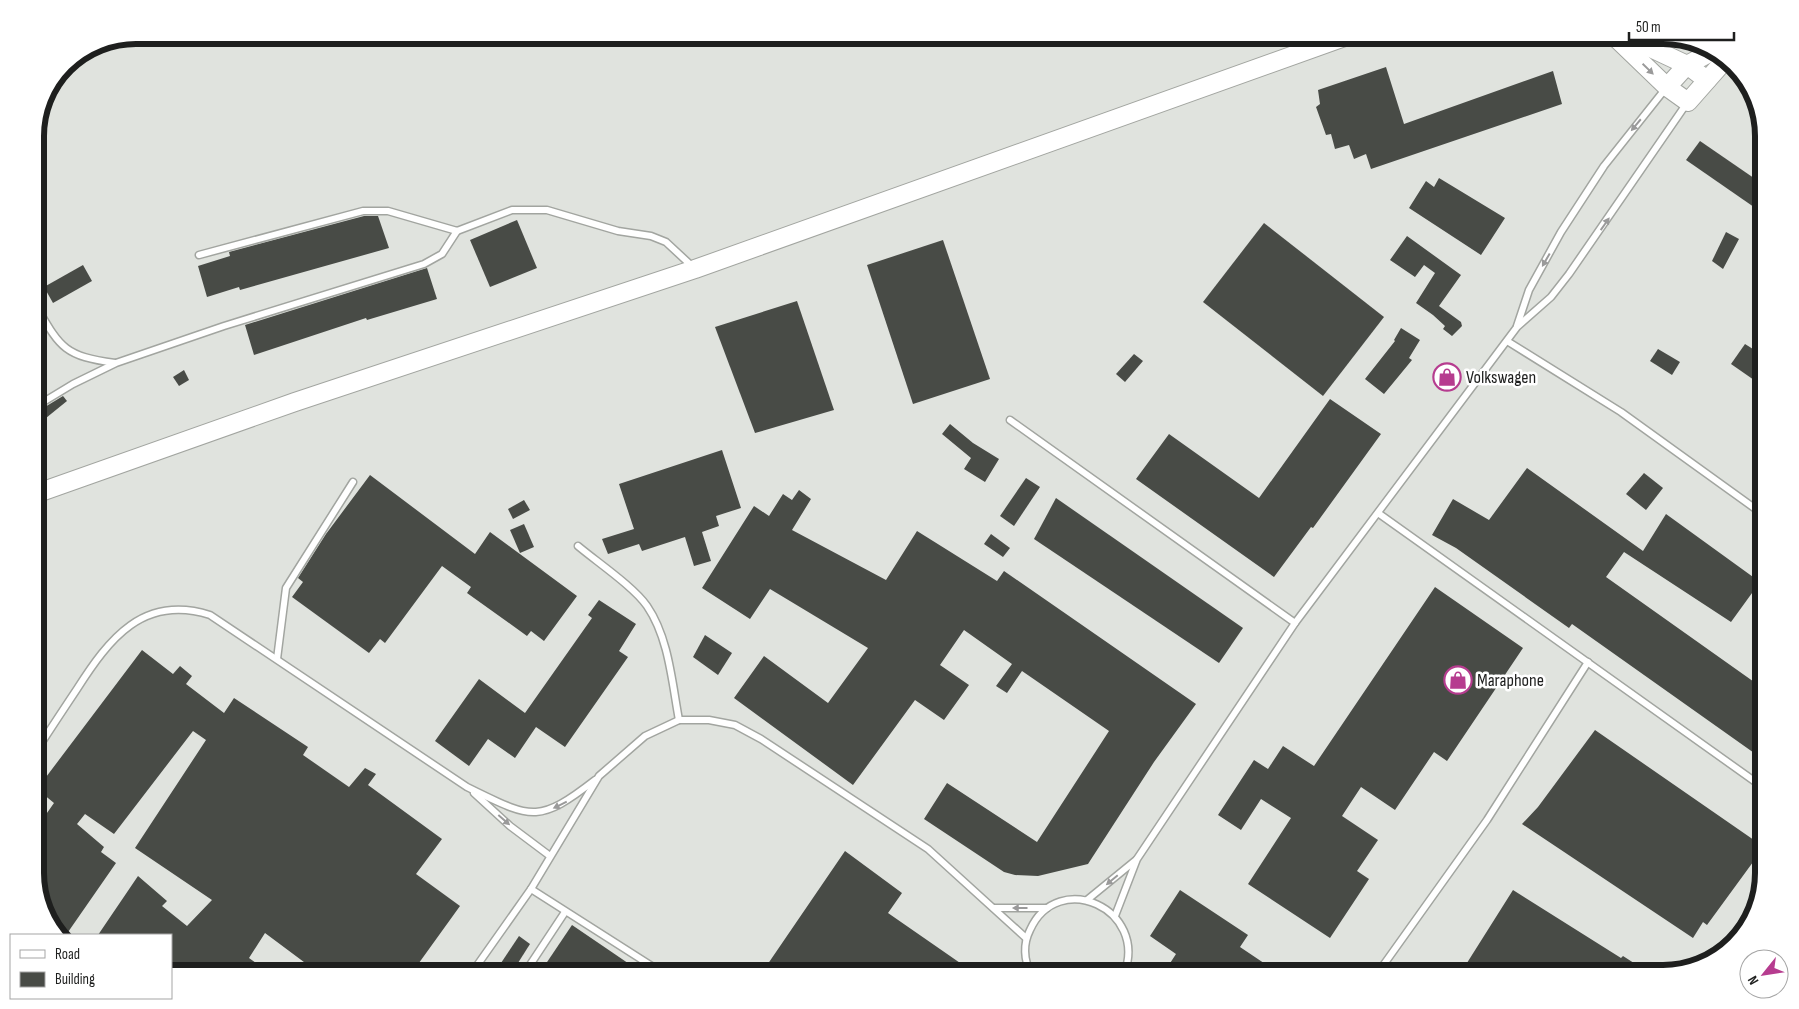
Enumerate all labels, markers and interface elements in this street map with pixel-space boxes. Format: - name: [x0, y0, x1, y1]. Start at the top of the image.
- scale bar: [1629, 10, 1734, 42]
- text: 50 m: [1636, 18, 1661, 37]
- one-way arrow: [1641, 63, 1653, 75]
- one-way arrow: [1630, 118, 1641, 131]
- one-way arrow: [1600, 217, 1610, 231]
- one-way arrow: [1542, 252, 1550, 267]
- shop icon: Volkswagen: [1432, 362, 1462, 392]
- place label: Volkswagen: [1466, 367, 1536, 388]
- shop icon: Maraphone: [1443, 665, 1473, 695]
- place label: Maraphone: [1477, 670, 1544, 691]
- one-way arrow: [553, 801, 567, 809]
- one-way arrow: [497, 814, 509, 826]
- one-way arrow: [1105, 874, 1118, 885]
- one-way arrow: [1012, 904, 1028, 912]
- legend: [10, 934, 172, 999]
- text: Road: [55, 945, 80, 964]
- north arrow: [1739, 949, 1789, 999]
- text: Building: [55, 970, 95, 989]
- text: N: [1744, 973, 1762, 988]

